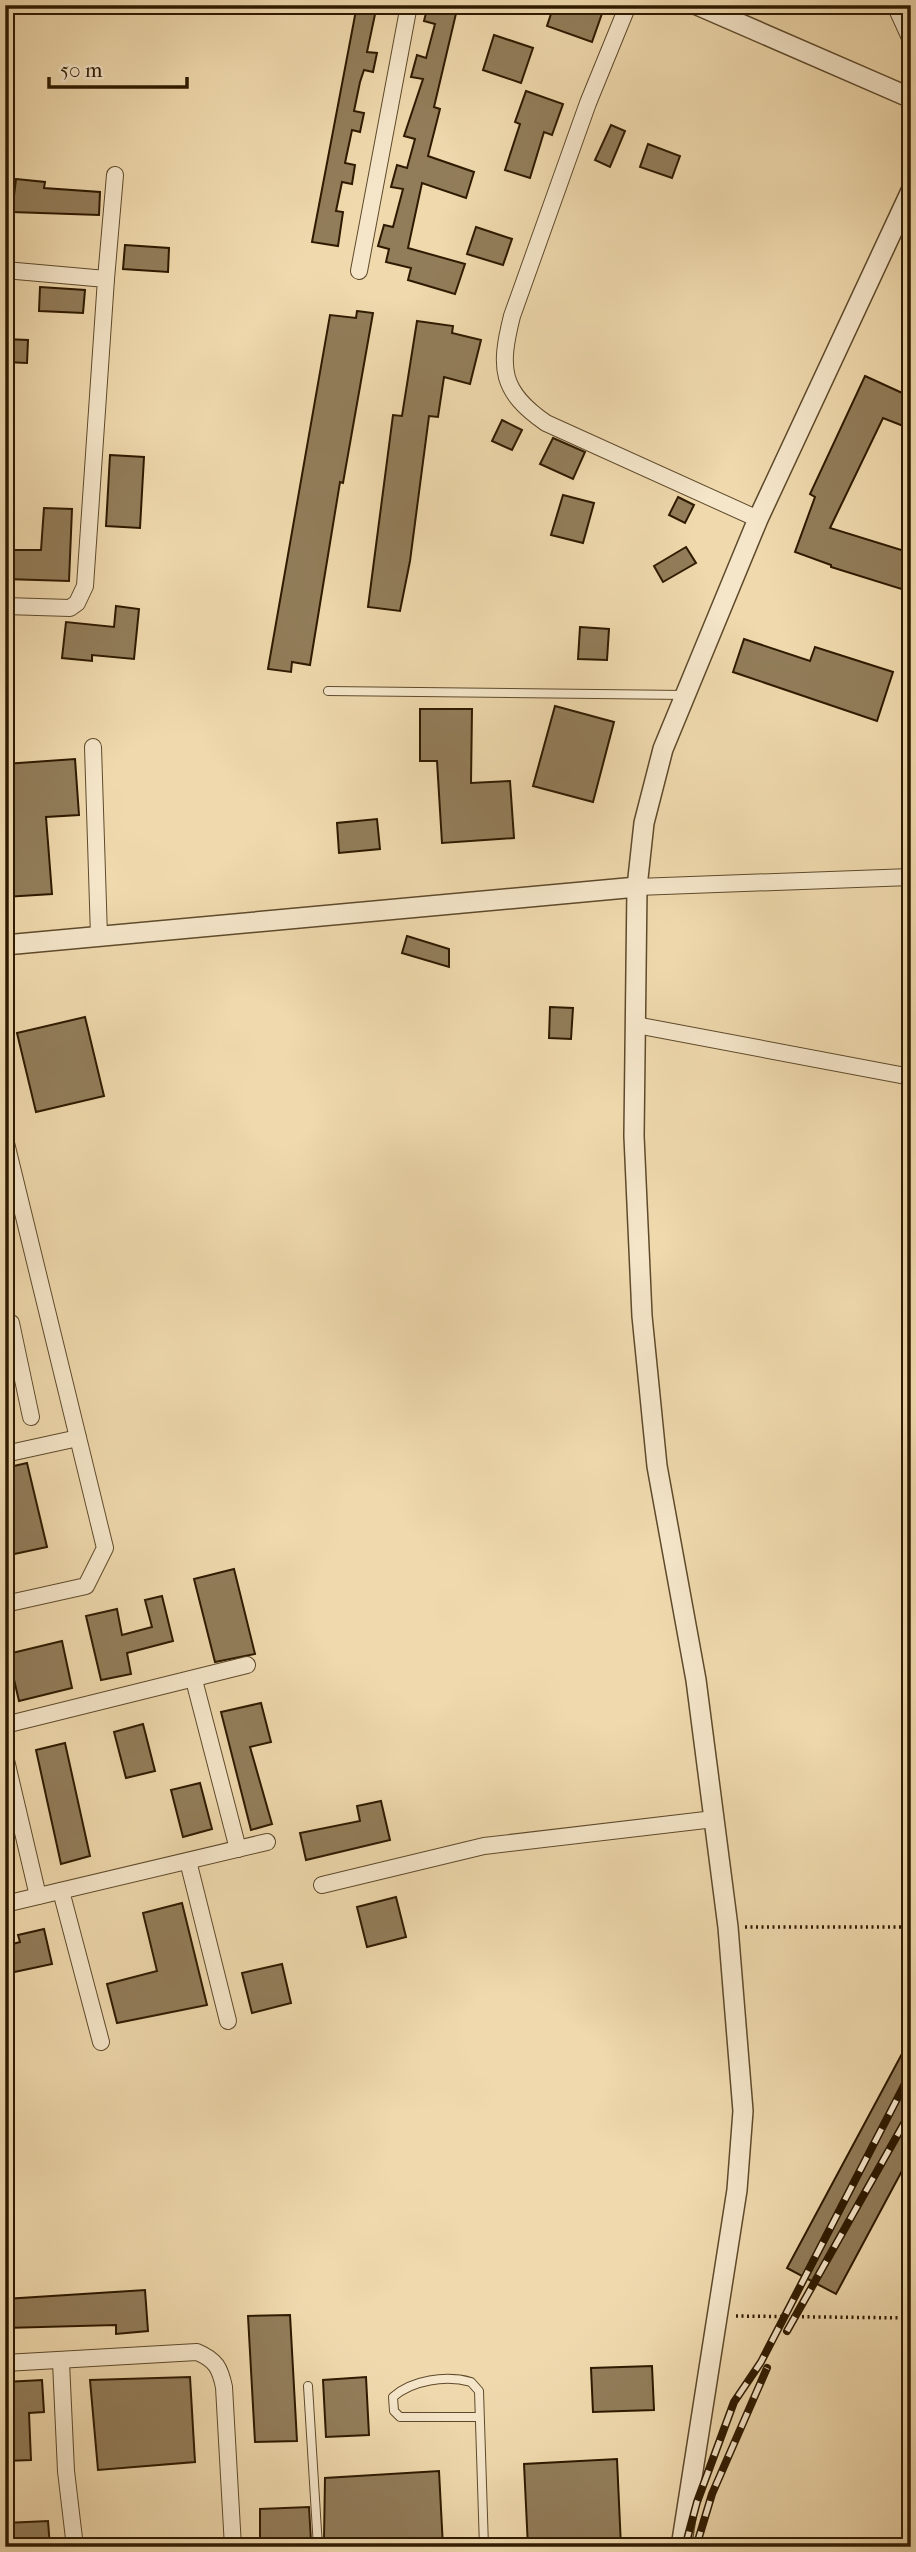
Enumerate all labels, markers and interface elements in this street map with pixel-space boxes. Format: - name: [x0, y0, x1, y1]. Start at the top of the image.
- scale bar: [49, 46, 187, 90]
- text: 50 m: [60, 58, 103, 82]

